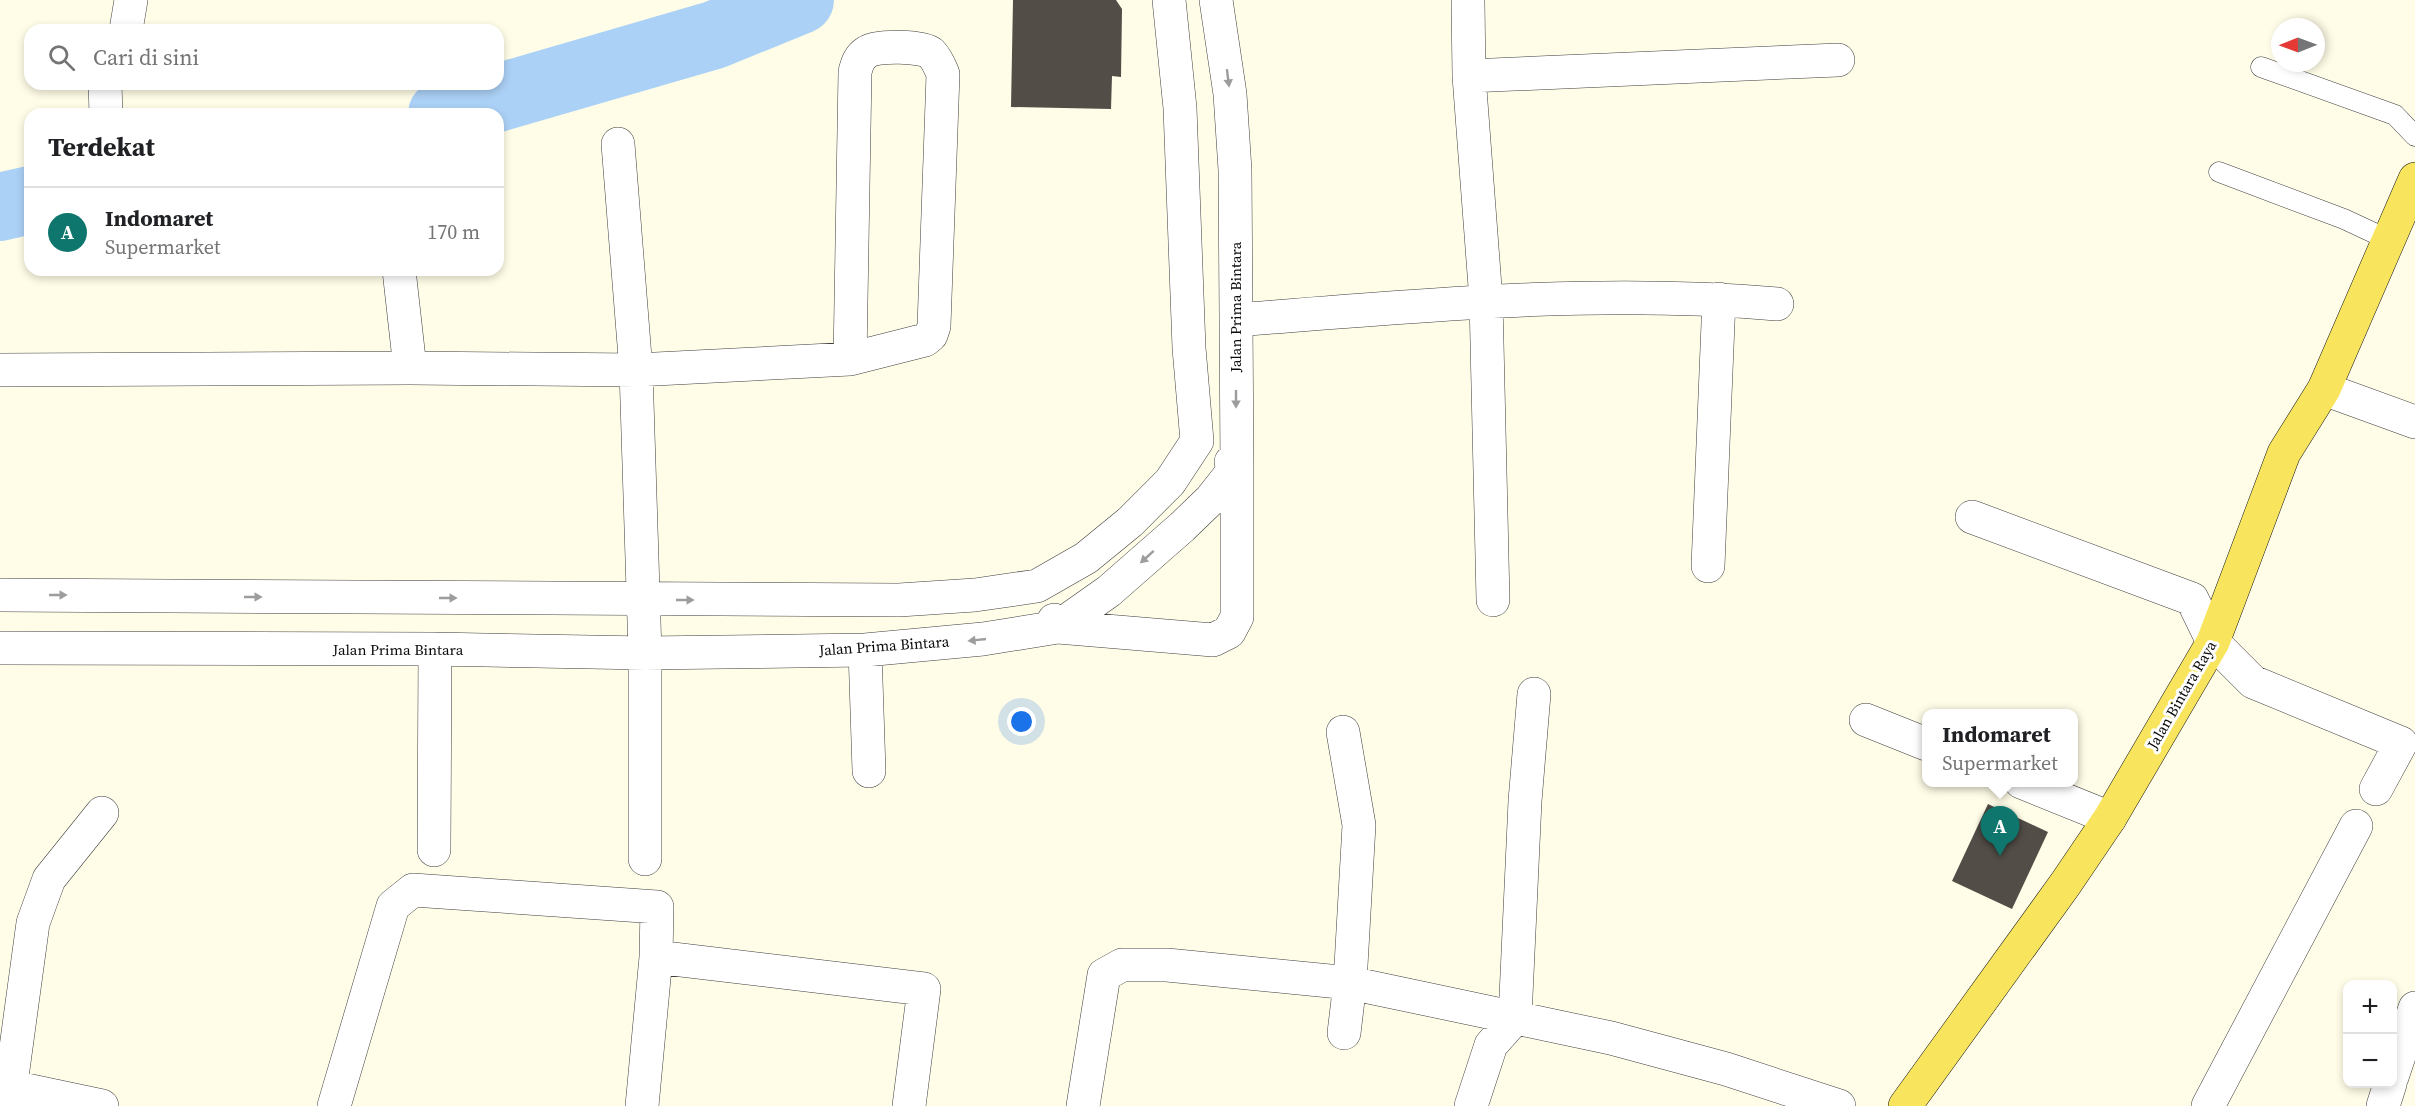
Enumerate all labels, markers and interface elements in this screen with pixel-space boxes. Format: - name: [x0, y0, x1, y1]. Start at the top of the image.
- north arrow: [2271, 18, 2325, 72]
- search box: [24, 24, 504, 90]
- icon: search: [45, 41, 78, 74]
- text: Cari di sini: [93, 42, 199, 72]
- one-way arrow: [1223, 69, 1233, 88]
- text: Terdekat: [48, 129, 155, 165]
- text: Indomaret: [105, 203, 213, 233]
- text: A: [61, 218, 74, 246]
- text: 170 m: [427, 218, 480, 246]
- text: Supermarket: [105, 233, 220, 261]
- street label: Jalan Prima Bintara: [1225, 241, 1246, 373]
- one-way arrow: [1231, 390, 1241, 409]
- one-way arrow: [1140, 550, 1155, 563]
- one-way arrow: [49, 590, 68, 600]
- one-way arrow: [244, 592, 263, 602]
- one-way arrow: [439, 593, 458, 603]
- one-way arrow: [676, 595, 695, 605]
- street label: Jalan Prima Bintara: [817, 630, 950, 661]
- one-way arrow: [968, 635, 987, 644]
- street label: Jalan Bintara Raya: [2141, 636, 2221, 754]
- street label: Jalan Prima Bintara: [332, 639, 464, 660]
- your location: [1007, 707, 1036, 736]
- popup: [1922, 709, 2078, 787]
- text: Indomaret: [1942, 719, 2051, 749]
- text: Supermarket: [1942, 749, 2058, 777]
- pin: A: [1980, 806, 2020, 856]
- map controls: [2343, 980, 2397, 1088]
- button: +: [2343, 980, 2397, 1034]
- button: −: [2343, 1034, 2397, 1088]

